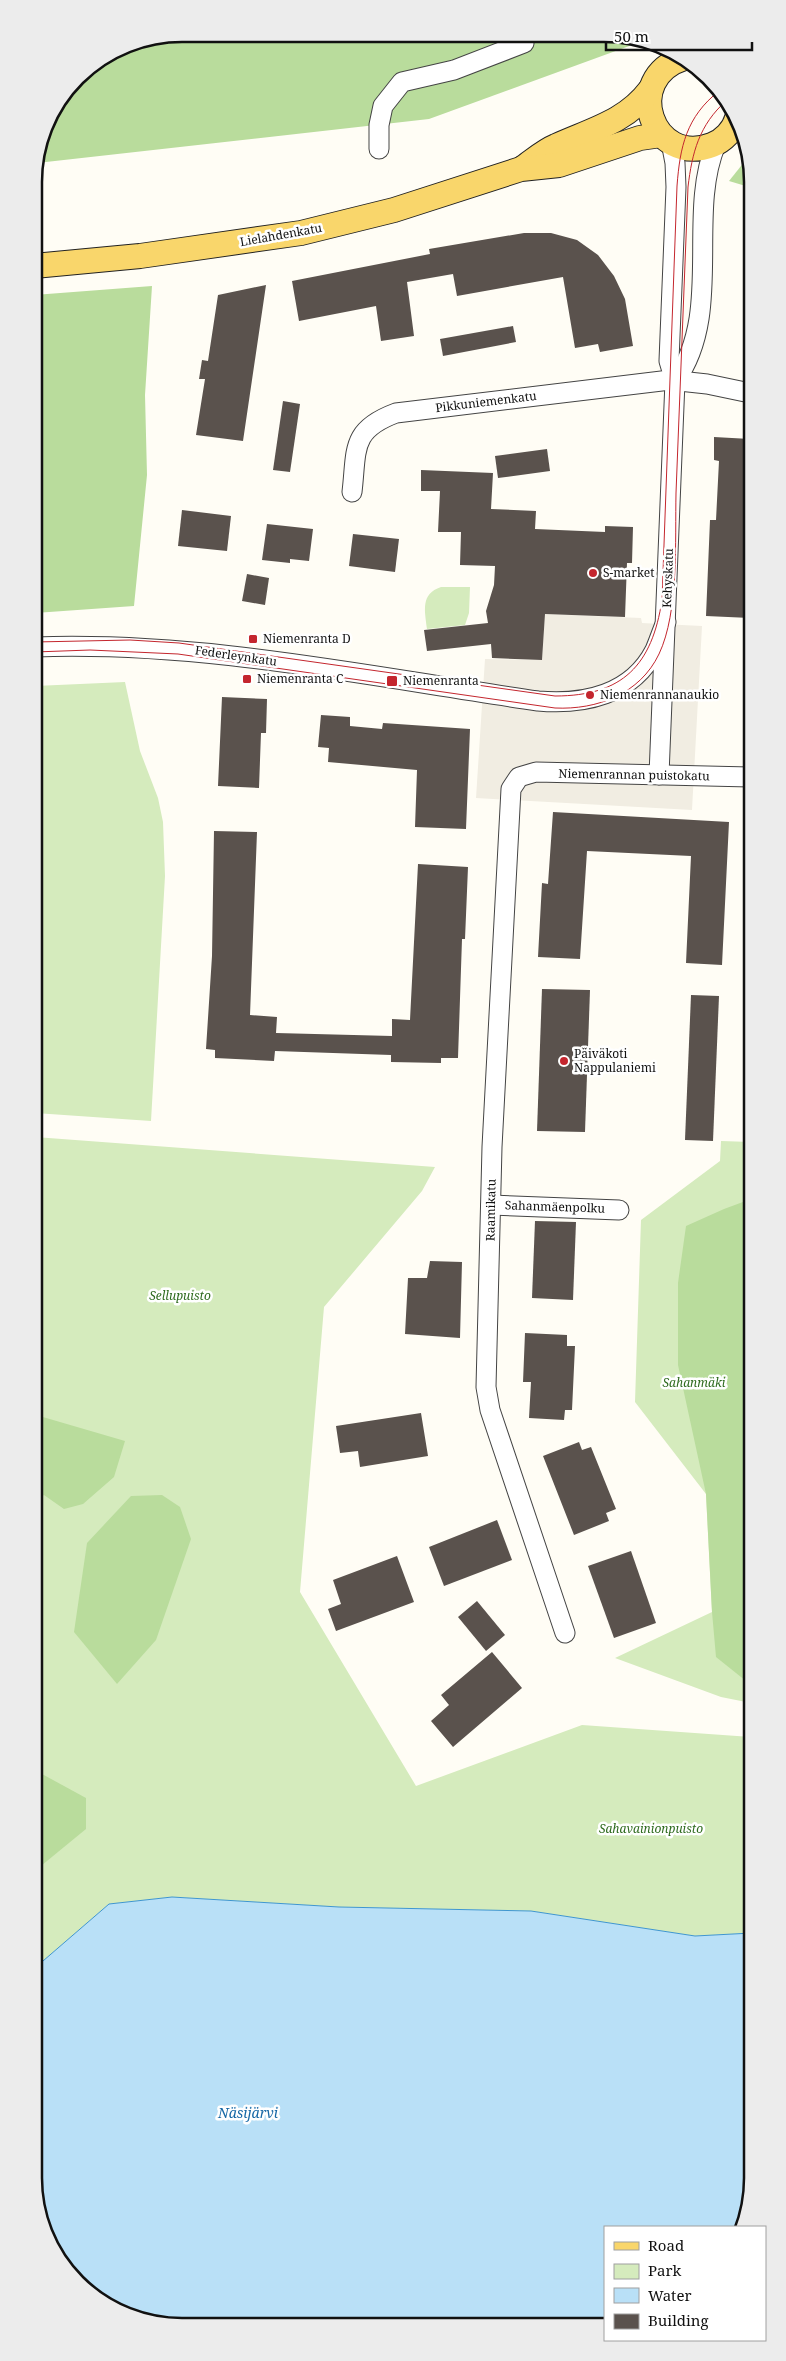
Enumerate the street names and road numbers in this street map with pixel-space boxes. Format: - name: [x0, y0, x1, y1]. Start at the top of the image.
- street label: Lielahdenkatu: [239, 219, 324, 250]
- street label: Pikkuniemenkatu: [434, 387, 538, 416]
- street label: Kehyskatu: [658, 547, 677, 608]
- street label: Federleynkatu: [194, 641, 279, 670]
- street label: Niemenrannan puistokatu: [558, 765, 710, 784]
- street label: Raamikatu: [481, 1178, 500, 1241]
- street label: Sahanmäenpolku: [505, 1196, 606, 1217]

